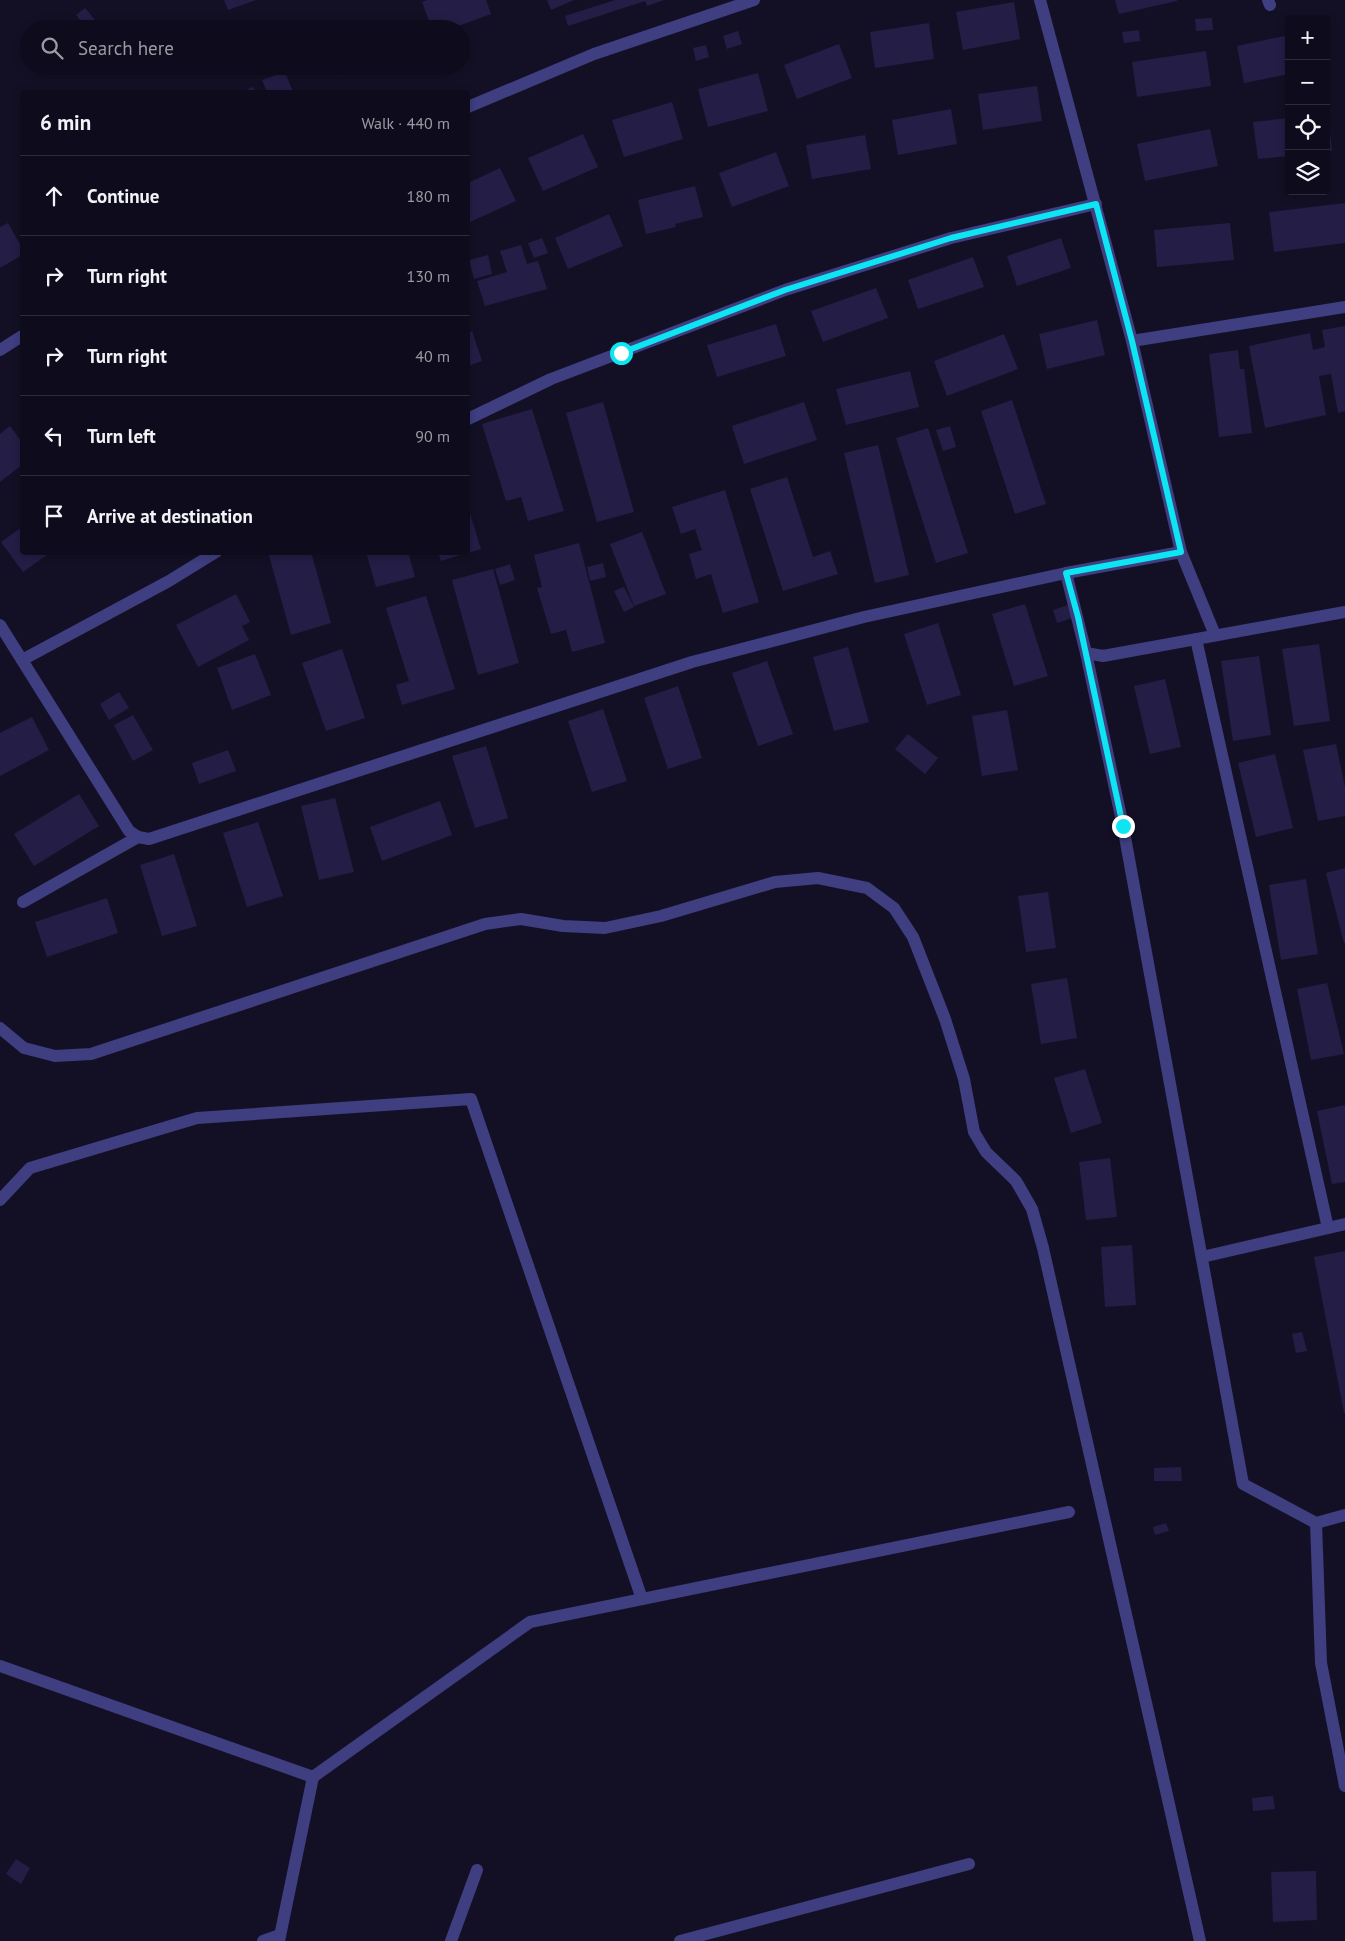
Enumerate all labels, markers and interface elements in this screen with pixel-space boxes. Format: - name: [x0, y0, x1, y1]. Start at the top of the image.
- map controls: [1285, 15, 1330, 195]
- button: +: [1285, 15, 1330, 60]
- search box: [20, 20, 470, 75]
- icon: search: [38, 34, 66, 62]
- text: Search here: [78, 36, 174, 60]
- button: −: [1285, 60, 1330, 105]
- button: locate: [1285, 105, 1330, 150]
- text: 6 min: [40, 109, 91, 136]
- text: Walk · 440 m: [361, 113, 450, 133]
- button: layers: [1285, 150, 1330, 195]
- icon: ahead: [40, 182, 68, 210]
- text: Continue: [87, 184, 159, 208]
- text: 180 m: [407, 186, 450, 206]
- icon: right: [40, 262, 68, 290]
- text: Turn right: [87, 264, 167, 288]
- text: 130 m: [407, 266, 450, 286]
- icon: right: [40, 342, 68, 370]
- route start: [610, 342, 633, 365]
- text: Turn right: [87, 344, 167, 368]
- text: 40 m: [415, 346, 450, 366]
- icon: left: [40, 422, 68, 450]
- text: Turn left: [87, 424, 156, 448]
- text: 90 m: [415, 426, 450, 446]
- icon: arrive: [40, 502, 68, 530]
- text: Arrive at destination: [87, 504, 253, 528]
- route end: [1112, 815, 1135, 838]

